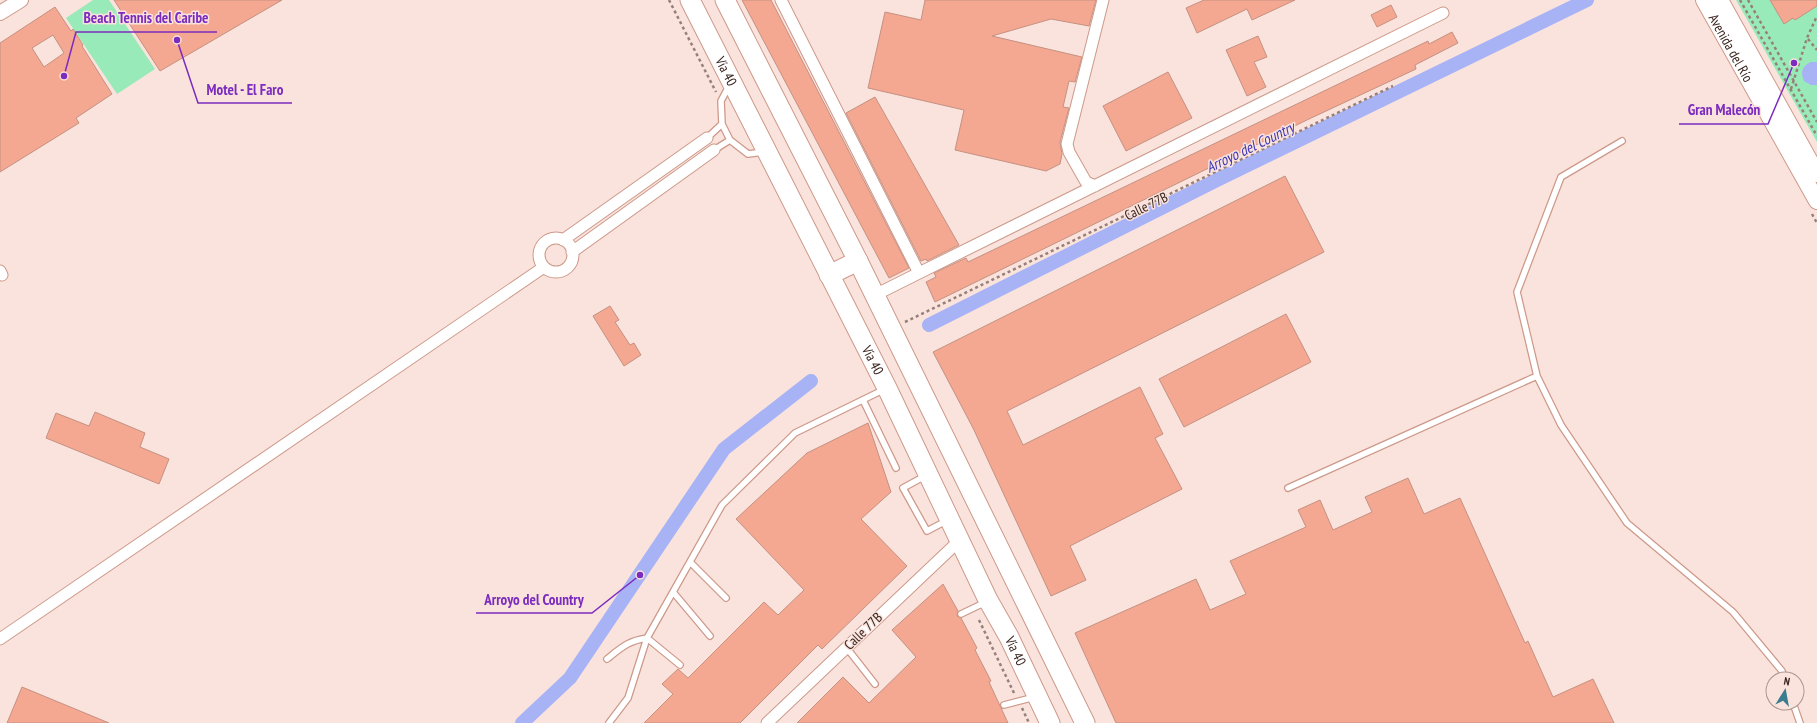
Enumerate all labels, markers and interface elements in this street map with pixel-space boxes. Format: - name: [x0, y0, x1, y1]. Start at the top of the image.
- callout: Beach Tennis del Caribe: [76, 5, 217, 32]
- text: Beach Tennis del Caribe: [83, 8, 209, 27]
- street label: Avenida del Río: [1705, 11, 1757, 85]
- street label: Vía 40: [711, 53, 741, 89]
- callout: Motel - El Faro: [198, 76, 292, 103]
- text: Motel - El Faro: [207, 80, 284, 99]
- callout: Gran Malecón: [1679, 97, 1768, 124]
- text: Gran Malecón: [1688, 100, 1761, 119]
- water label: Arroyo del Country: [1203, 116, 1300, 177]
- street label: Calle 77B: [1121, 188, 1171, 224]
- street label: Vía 40: [858, 342, 888, 378]
- callout: Arroyo del Country: [476, 586, 592, 613]
- text: Arroyo del Country: [483, 590, 585, 609]
- street label: Calle 77B: [840, 608, 886, 654]
- street label: Vía 40: [1001, 633, 1030, 668]
- north arrow: [1765, 671, 1805, 711]
- text: N: [1783, 674, 1791, 689]

